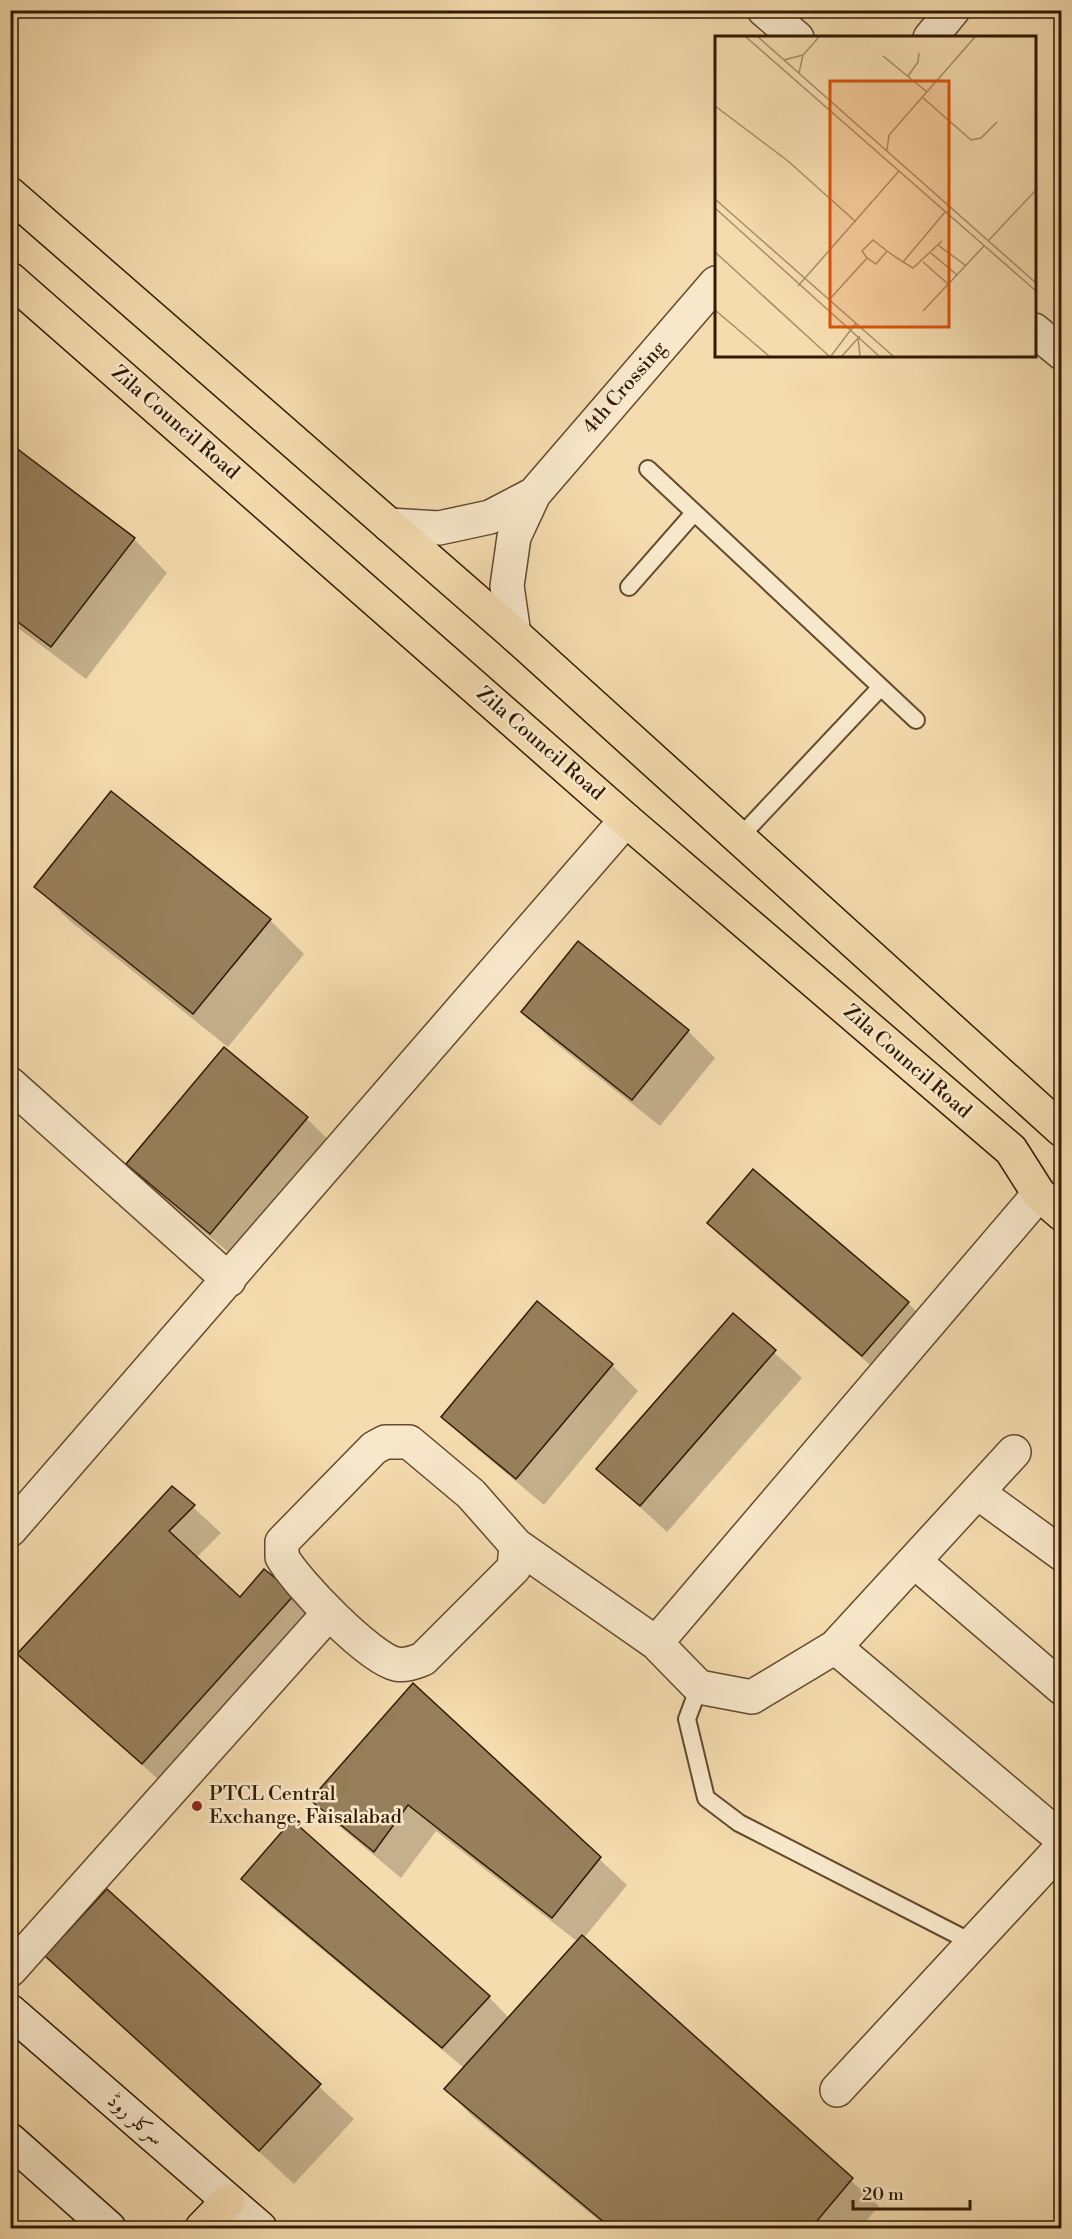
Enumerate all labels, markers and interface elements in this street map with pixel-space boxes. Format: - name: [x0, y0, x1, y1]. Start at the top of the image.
- inset map: [715, 36, 1036, 357]
- street label: 4th Crossing: [578, 336, 673, 440]
- street label: Zila Council Road: [106, 361, 245, 486]
- street label: Zila Council Road: [471, 682, 610, 807]
- street label: Zila Council Road: [838, 1000, 977, 1125]
- place label: PTCL Central Exchange, Faisalabad: [209, 1782, 402, 1830]
- marker: PTCL Central Exchange, Faisalabad: [190, 1799, 204, 1813]
- street label: سرکلر روڈ: [102, 2089, 168, 2151]
- scale bar: [853, 2173, 970, 2211]
- text: 20 m: [862, 2183, 904, 2206]

